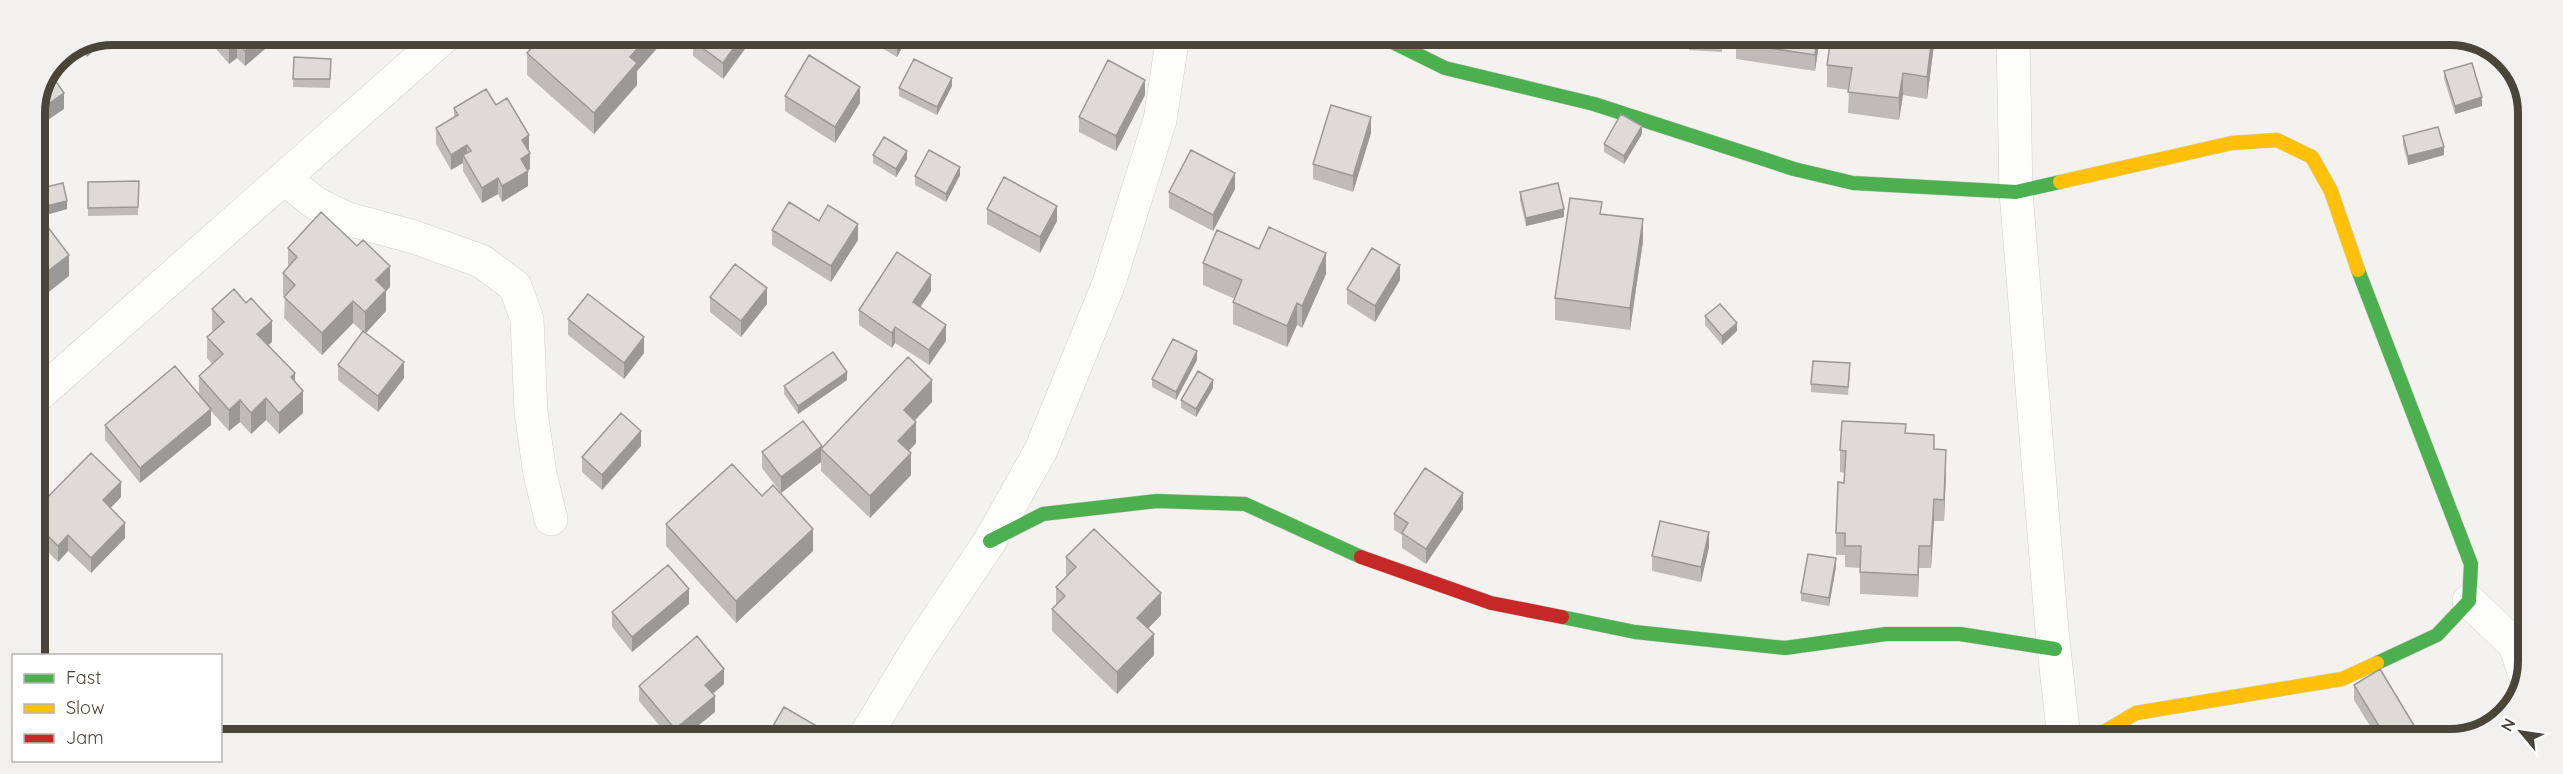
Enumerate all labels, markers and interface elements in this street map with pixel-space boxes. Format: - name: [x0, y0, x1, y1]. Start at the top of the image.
- legend: [12, 654, 222, 762]
- text: Fast: [66, 666, 101, 689]
- text: Slow: [66, 696, 104, 719]
- north arrow: [2491, 702, 2551, 762]
- text: N: [2496, 715, 2519, 735]
- text: Jam: [66, 726, 104, 749]

